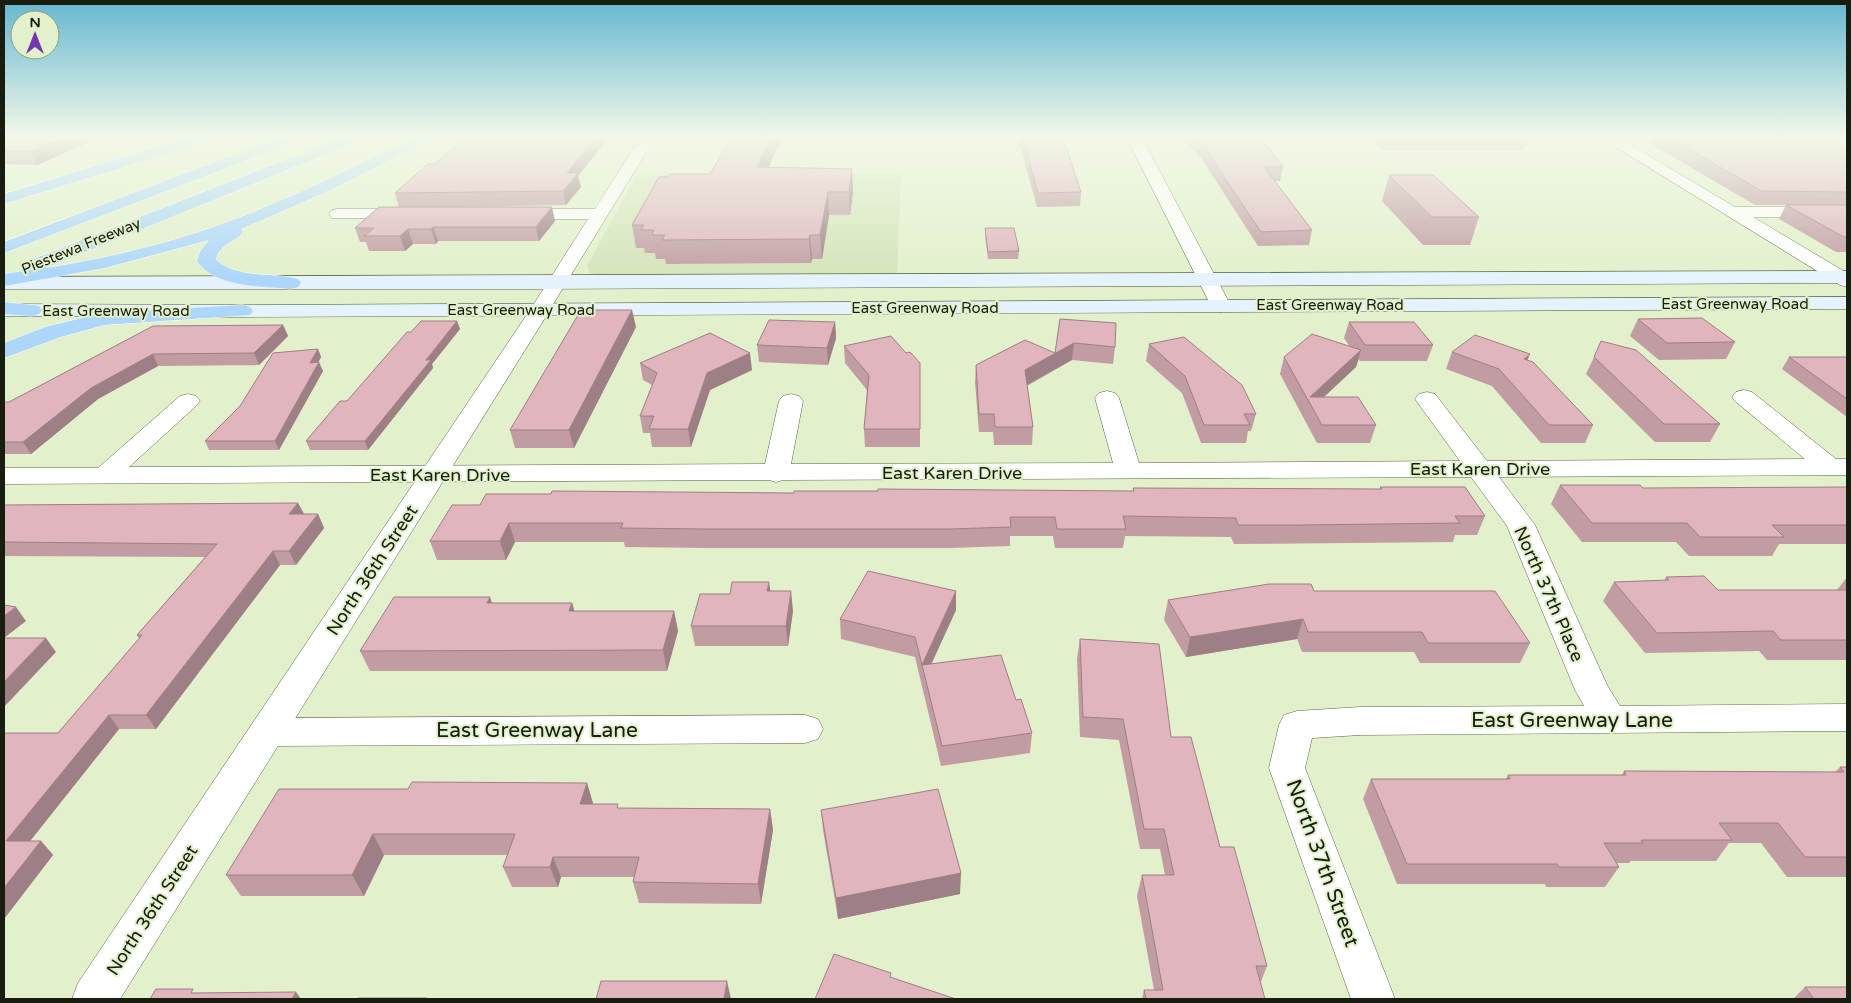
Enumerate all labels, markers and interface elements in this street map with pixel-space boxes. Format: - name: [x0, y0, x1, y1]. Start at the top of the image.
- north arrow: [10, 10, 60, 60]
- text: N: [29, 14, 41, 31]
- street label: Piestewa Freeway: [19, 214, 143, 278]
- street label: East Greenway Road: [1661, 295, 1809, 313]
- street label: East Greenway Road: [1256, 296, 1404, 314]
- street label: East Greenway Road: [851, 299, 999, 317]
- street label: East Greenway Road: [447, 301, 595, 319]
- street label: East Greenway Road: [42, 302, 190, 320]
- street label: East Karen Drive: [1410, 458, 1550, 480]
- street label: East Karen Drive: [882, 462, 1022, 484]
- street label: East Karen Drive: [370, 464, 510, 486]
- street label: North 36th Street: [322, 501, 422, 639]
- street label: North 37th Place: [1509, 523, 1589, 665]
- street label: East Greenway Lane: [1471, 708, 1673, 733]
- street label: East Greenway Lane: [436, 718, 638, 743]
- street label: North 37th Street: [1281, 776, 1364, 950]
- street label: North 36th Street: [102, 841, 202, 979]

